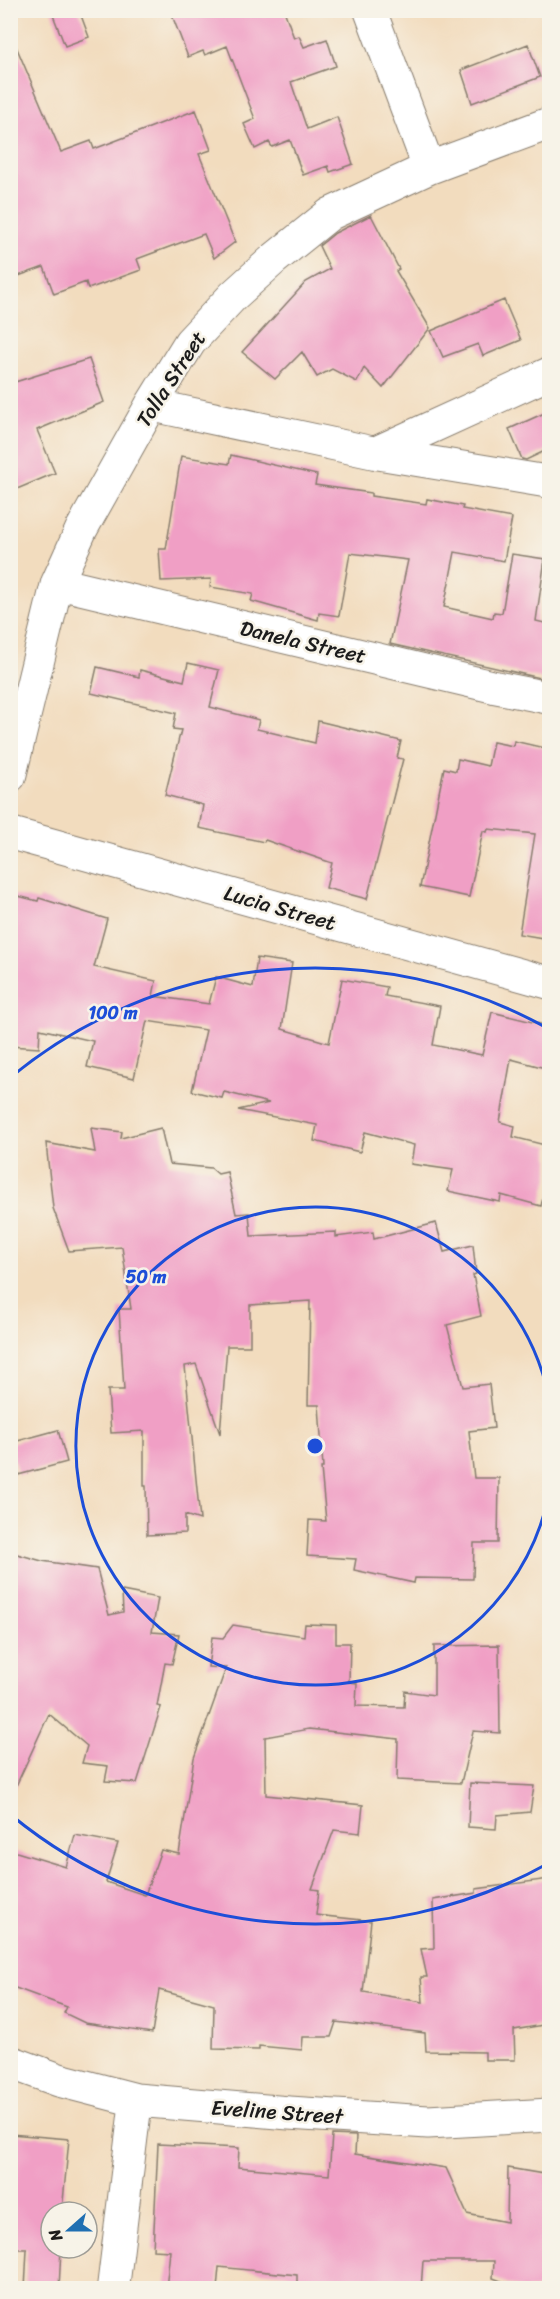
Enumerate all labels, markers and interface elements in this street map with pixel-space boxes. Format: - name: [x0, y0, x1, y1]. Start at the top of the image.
- street label: Tolla Street: [125, 323, 217, 435]
- street label: Danela Street: [236, 609, 370, 675]
- street label: Lucia Street: [219, 874, 341, 942]
- text: 100 m: [89, 997, 138, 1029]
- text: 50 m: [126, 1261, 167, 1293]
- centre of rings: [305, 1436, 325, 1456]
- street label: Eveline Street: [210, 2088, 346, 2136]
- north arrow: [39, 2200, 99, 2260]
- text: N: [40, 2224, 71, 2247]

